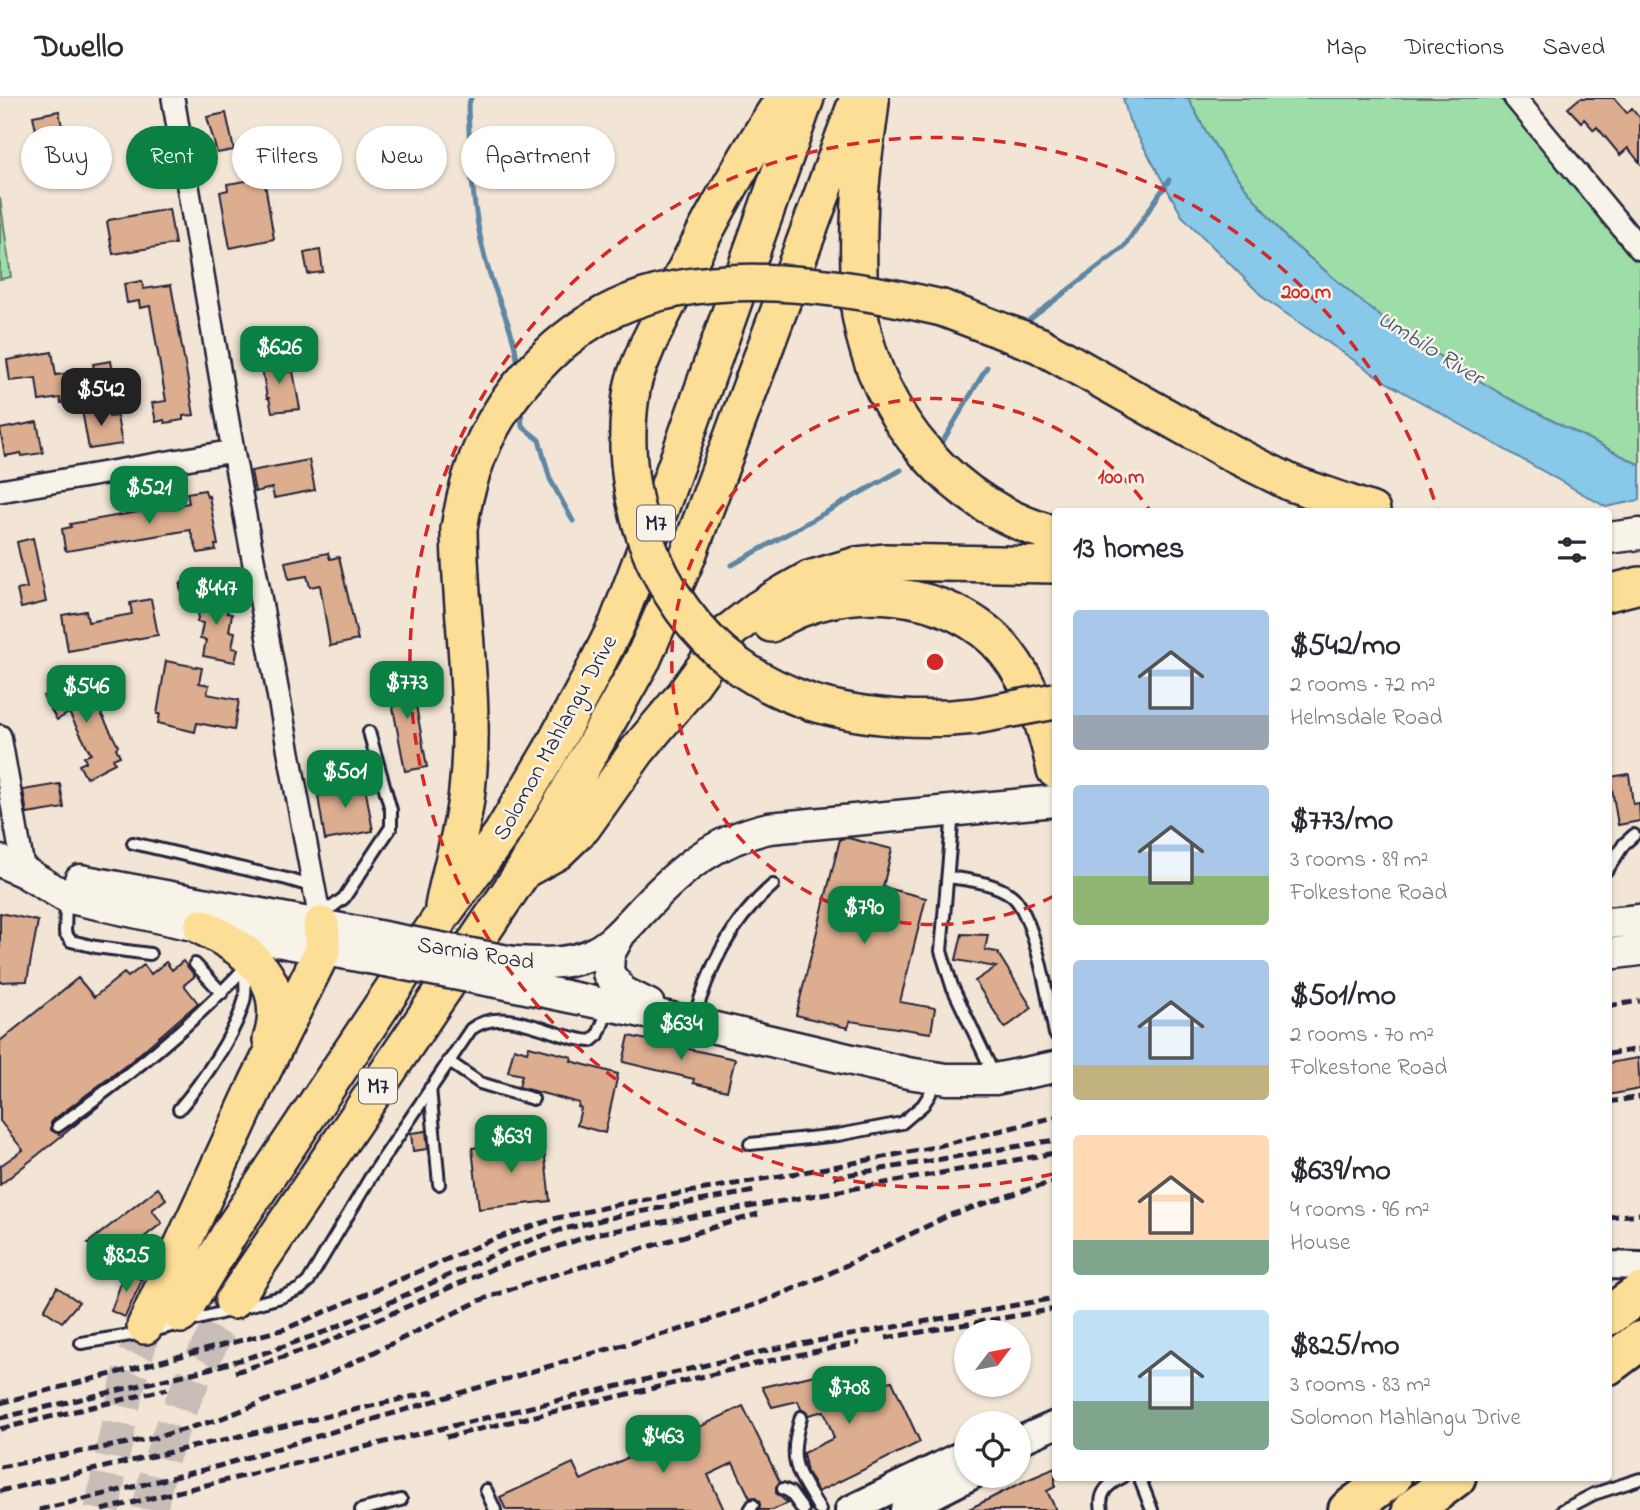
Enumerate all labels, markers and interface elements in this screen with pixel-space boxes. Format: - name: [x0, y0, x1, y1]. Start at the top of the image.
- text: Dwello: [35, 24, 124, 72]
- text: Map: [1326, 31, 1367, 66]
- text: Directions: [1405, 31, 1504, 66]
- text: Saved: [1542, 31, 1605, 66]
- chip: Buy: [21, 126, 112, 189]
- chip: Rent: [126, 126, 218, 189]
- chip: Filters: [232, 126, 342, 189]
- chip: New: [356, 126, 447, 189]
- chip: Apartment: [461, 126, 615, 189]
- text: 200 m: [1280, 278, 1331, 308]
- water label: Umbilo River: [1370, 303, 1492, 397]
- pin: $626: [238, 327, 320, 386]
- text: $626: [256, 332, 302, 365]
- pin: $542: [60, 368, 142, 428]
- text: $542: [77, 374, 125, 407]
- text: 100 m: [1098, 463, 1144, 493]
- pin: $521: [108, 466, 190, 526]
- text: $521: [126, 472, 172, 505]
- road number: M7: [637, 506, 675, 540]
- text: 13 homes: [1073, 528, 1184, 572]
- icon: filters: [1553, 531, 1591, 569]
- pin: $447: [175, 568, 257, 627]
- text: $447: [195, 573, 237, 606]
- text: $542/mo: [1290, 625, 1401, 669]
- street label: Solomon Mahlangu Drive: [486, 629, 628, 848]
- icon: home: [1129, 638, 1213, 722]
- centre of rings: [923, 650, 947, 674]
- pin: $773: [366, 662, 448, 721]
- pin: $546: [45, 666, 127, 725]
- text: $773: [386, 667, 428, 700]
- text: 2 rooms · 72 m²: [1290, 669, 1436, 702]
- text: $546: [63, 671, 109, 704]
- text: Helmsdale Road: [1290, 702, 1442, 735]
- pin: $501: [304, 750, 386, 810]
- text: $501: [323, 756, 367, 789]
- text: $773/mo: [1290, 800, 1393, 844]
- icon: home: [1129, 813, 1213, 897]
- text: 3 rooms · 89 m²: [1290, 844, 1428, 877]
- text: Folkestone Road: [1290, 877, 1447, 910]
- pin: $790: [823, 886, 905, 946]
- text: $790: [844, 892, 884, 925]
- street label: Sarnia Road: [415, 929, 537, 980]
- text: $501/mo: [1290, 975, 1396, 1019]
- icon: home: [1129, 988, 1213, 1072]
- pin: $634: [640, 1002, 722, 1062]
- text: $634: [659, 1008, 703, 1041]
- text: 2 rooms · 70 m²: [1290, 1019, 1434, 1052]
- text: Folkestone Road: [1290, 1052, 1447, 1085]
- road number: M7: [359, 1068, 397, 1104]
- pin: $639: [470, 1116, 552, 1175]
- text: $639: [491, 1121, 531, 1154]
- text: $639/mo: [1290, 1150, 1391, 1194]
- icon: home: [1129, 1163, 1213, 1247]
- text: 4 rooms · 96 m²: [1290, 1194, 1430, 1227]
- text: House: [1290, 1227, 1350, 1260]
- pin: $825: [85, 1234, 167, 1294]
- text: $825: [102, 1240, 150, 1273]
- north arrow: [954, 1320, 1031, 1396]
- map controls: [954, 1320, 1031, 1488]
- text: $825/mo: [1290, 1325, 1400, 1369]
- icon: home: [1129, 1338, 1213, 1422]
- pin: $708: [808, 1366, 890, 1426]
- text: 3 rooms · 83 m²: [1290, 1369, 1431, 1402]
- text: $708: [828, 1372, 870, 1405]
- text: Solomon Mahlangu Drive: [1290, 1402, 1521, 1435]
- button: locate: [954, 1411, 1031, 1488]
- pin: $463: [622, 1416, 704, 1475]
- text: $463: [641, 1421, 685, 1454]

